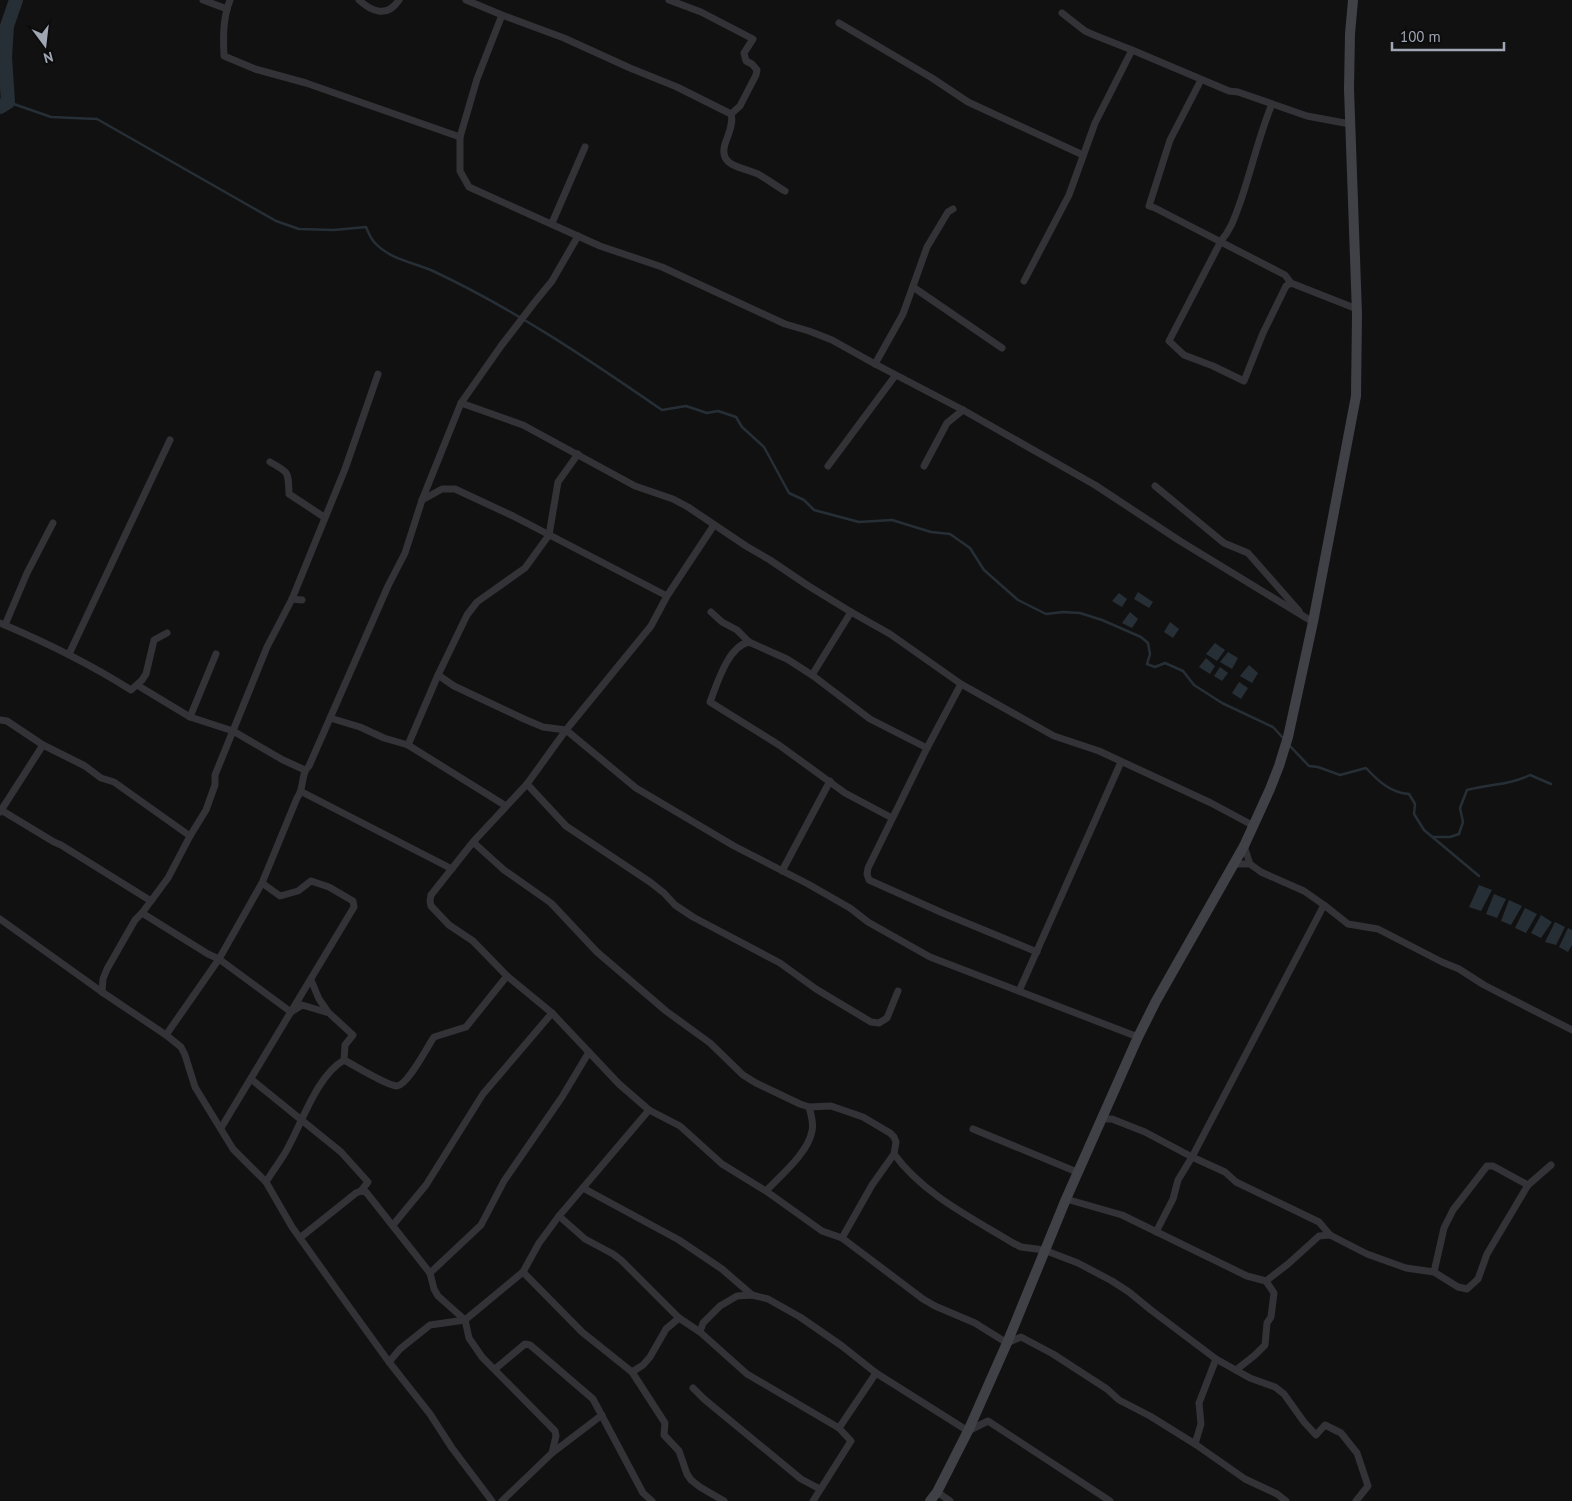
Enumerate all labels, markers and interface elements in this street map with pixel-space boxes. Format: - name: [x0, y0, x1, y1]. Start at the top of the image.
- north arrow: [20, 20, 70, 70]
- scale bar: [1392, 20, 1504, 52]
- text: 100 m: [1400, 27, 1441, 46]
- text: N: [42, 48, 55, 67]

